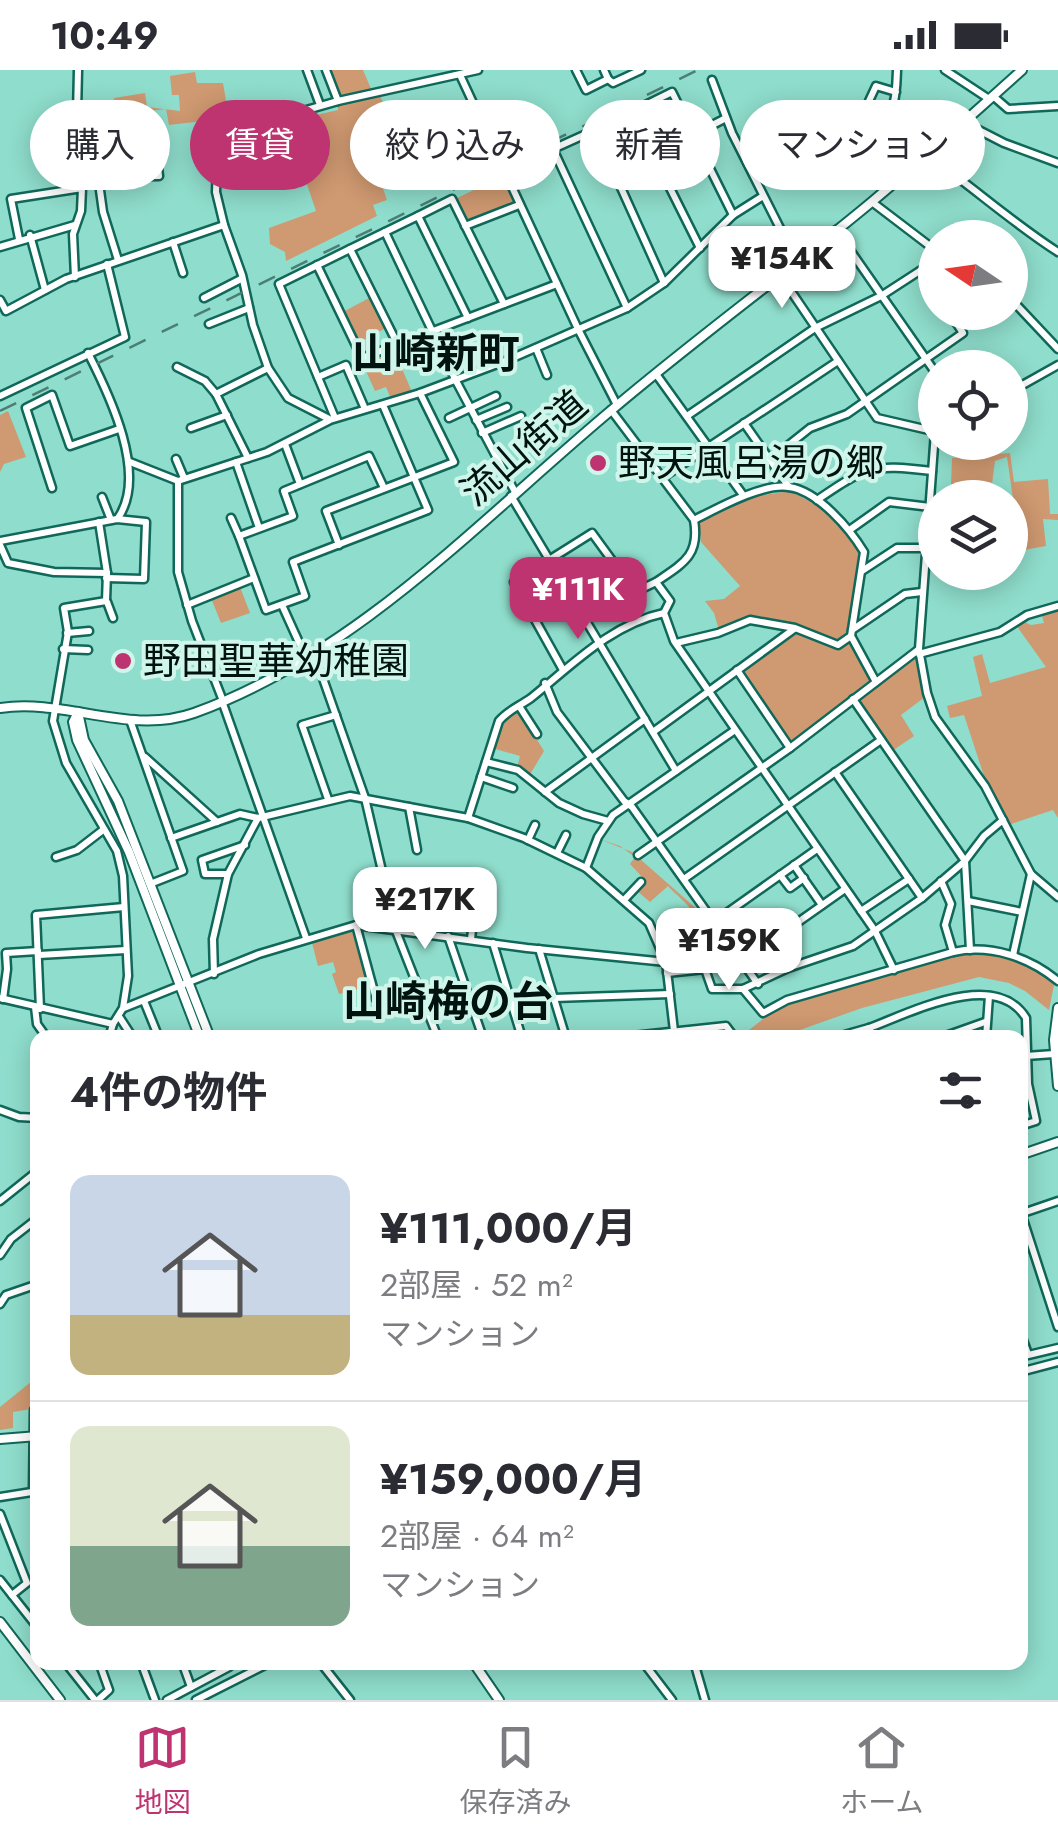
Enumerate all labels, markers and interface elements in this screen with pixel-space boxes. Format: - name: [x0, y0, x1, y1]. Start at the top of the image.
- text: 10:49: [50, 8, 159, 63]
- chip: 購入: [30, 100, 170, 190]
- chip: 賃貸: [190, 100, 330, 190]
- chip: 絞り込み: [350, 100, 560, 190]
- chip: 新着: [580, 100, 720, 190]
- chip: マンション: [740, 100, 985, 190]
- north arrow: [918, 220, 1028, 330]
- map controls: [918, 220, 1028, 590]
- pin: ¥154K: [712, 226, 852, 311]
- text: ¥154K: [730, 235, 834, 281]
- district label: 山崎新町: [352, 323, 520, 384]
- button: locate: [918, 350, 1028, 460]
- street label: 流山街道: [448, 377, 599, 518]
- place label: 野天風呂湯の郷: [618, 435, 884, 490]
- marker: 野天風呂湯の郷: [587, 452, 609, 474]
- button: layers: [918, 480, 1028, 590]
- pin: ¥111K: [508, 557, 648, 642]
- text: ¥111K: [532, 566, 624, 612]
- place label: 野田聖華幼稚園: [143, 633, 409, 688]
- marker: 野田聖華幼稚園: [112, 650, 134, 672]
- pin: ¥217K: [355, 867, 495, 952]
- text: ¥217K: [375, 876, 475, 922]
- pin: ¥159K: [659, 908, 799, 993]
- text: ¥159K: [678, 917, 780, 963]
- district label: 山崎梅の台: [343, 971, 553, 1032]
- text: 4件の物件: [70, 1062, 267, 1123]
- icon: filters: [933, 1063, 988, 1118]
- text: ¥111,000/月: [380, 1198, 637, 1259]
- icon: home: [150, 1215, 270, 1335]
- text: 2部屋 · 52 m²: [380, 1262, 573, 1308]
- text: マンション: [380, 1311, 540, 1357]
- text: ¥159,000/月: [380, 1449, 646, 1510]
- icon: home: [150, 1466, 270, 1586]
- text: 2部屋 · 64 m²: [380, 1513, 574, 1559]
- text: マンション: [380, 1562, 540, 1608]
- tab: 地図: [134, 1720, 190, 1823]
- tab: 保存済み: [459, 1720, 571, 1823]
- tab: ホーム: [840, 1720, 924, 1823]

